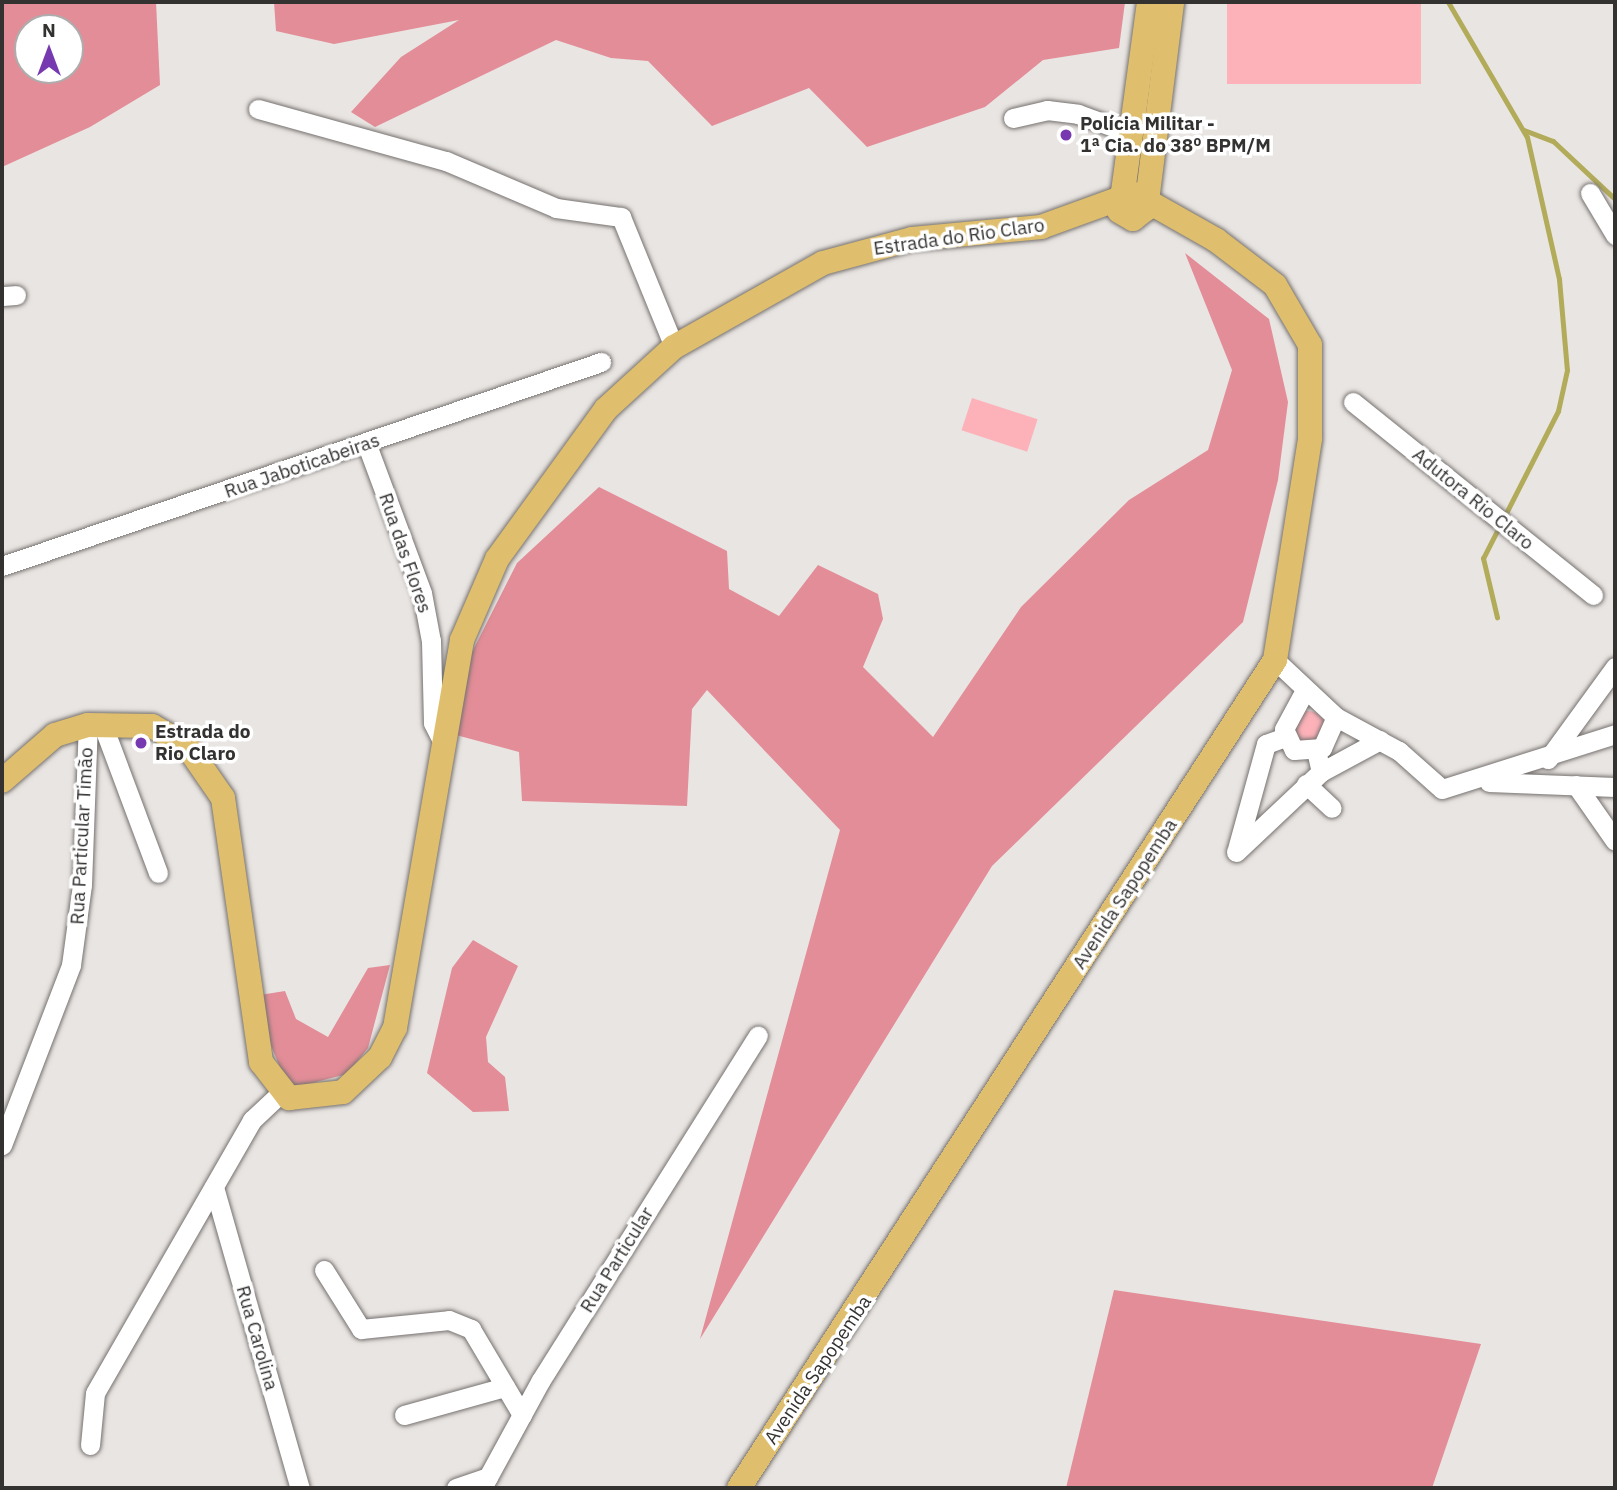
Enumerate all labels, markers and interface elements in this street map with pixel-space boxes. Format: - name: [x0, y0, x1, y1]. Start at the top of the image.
- north arrow: [14, 14, 84, 84]
- text: N: [42, 18, 56, 42]
- place label: Polícia Militar - 1ª Cia. do 38º BPM/M: [1080, 113, 1271, 157]
- marker: Polícia Militar - 1ª Cia. do 38º BPM/M: [1058, 127, 1074, 143]
- street label: Estrada do Rio Claro: [872, 214, 1046, 260]
- street label: Rua Jaboticabeiras: [221, 429, 383, 503]
- street label: Adutora Rio Claro: [1408, 443, 1538, 555]
- street label: Rua das Flores: [374, 490, 436, 616]
- place label: Estrada do Rio Claro: [155, 721, 251, 765]
- marker: Estrada do Rio Claro: [133, 735, 149, 751]
- street label: Rua Particular Timão: [66, 747, 98, 925]
- street label: Avenida Sapopemba: [1068, 815, 1182, 973]
- street label: Rua Particular: [575, 1203, 659, 1317]
- street label: Rua Carolina: [231, 1283, 283, 1393]
- street label: Avenida Sapopemba: [760, 1291, 876, 1449]

